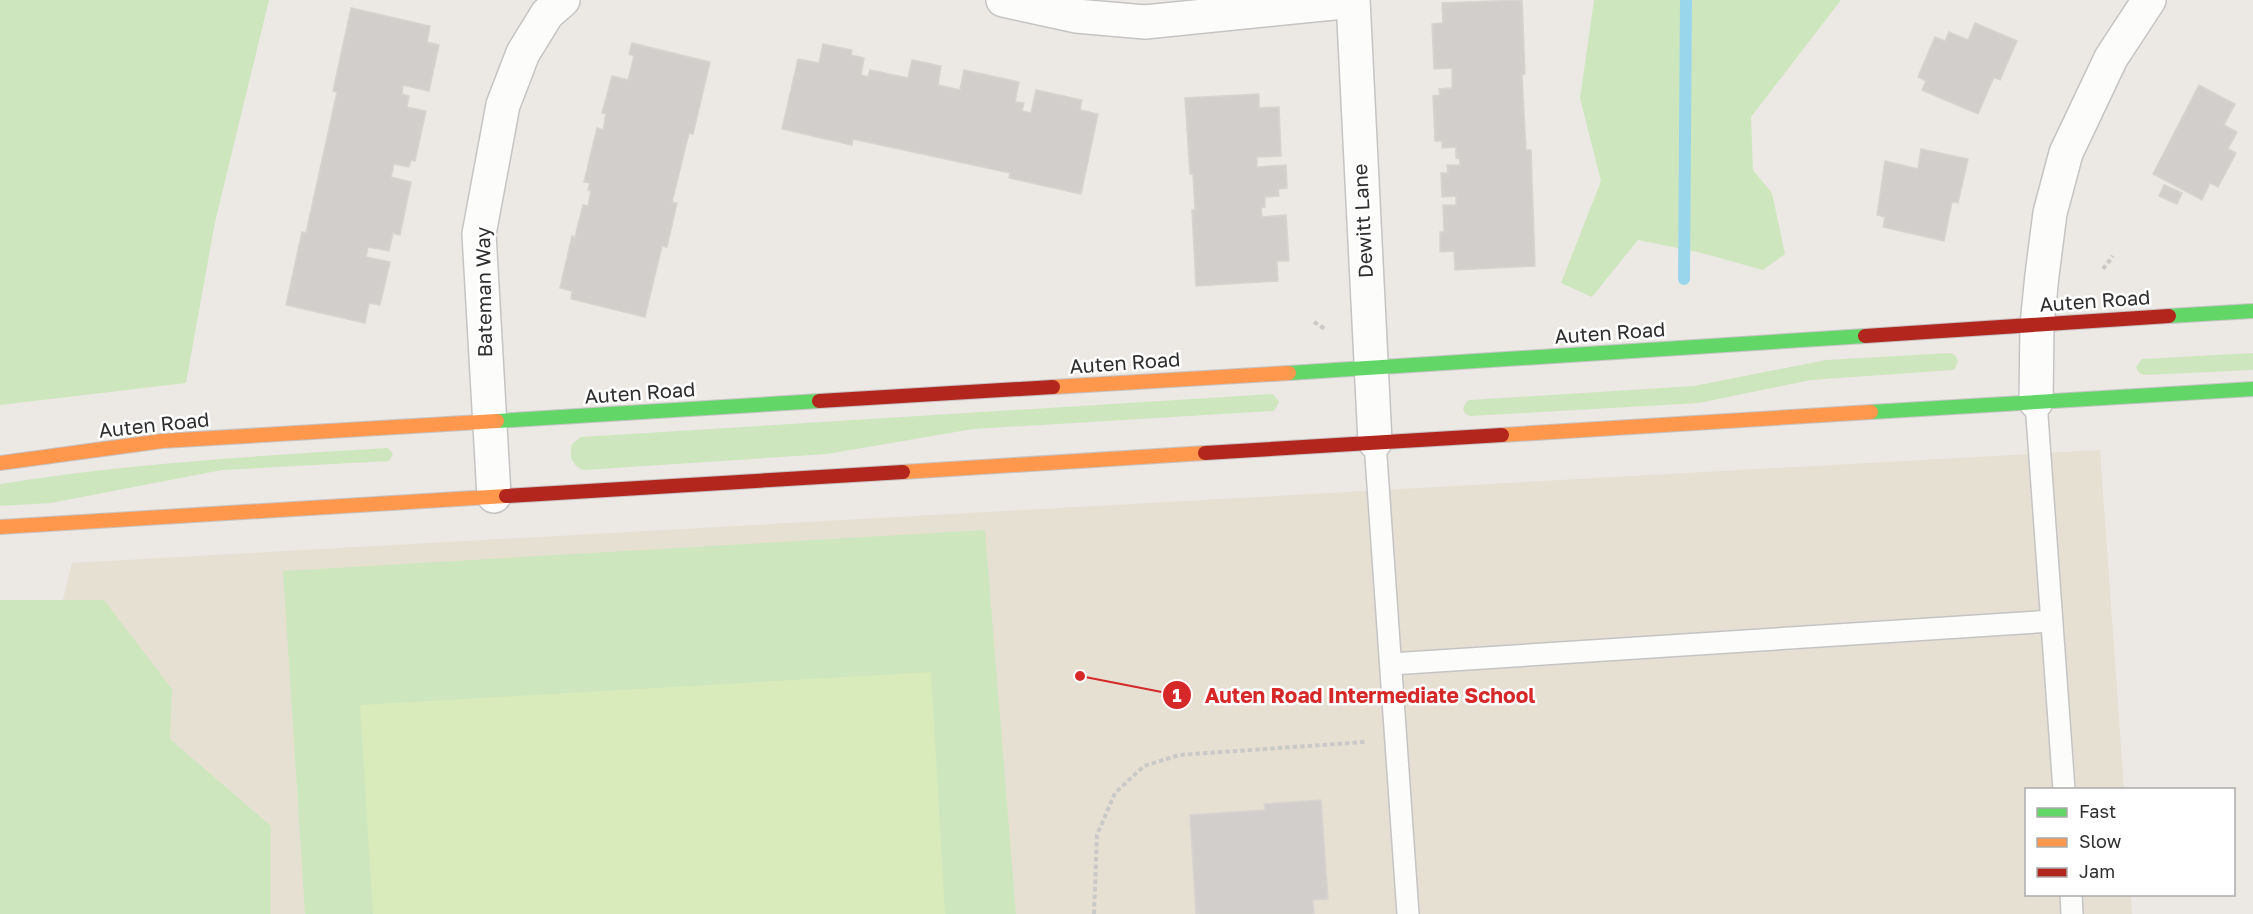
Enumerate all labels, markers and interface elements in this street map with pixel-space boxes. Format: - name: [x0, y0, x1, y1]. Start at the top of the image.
- street label: Dewitt Lane: [1347, 163, 1377, 279]
- street label: Bateman Way: [470, 226, 496, 358]
- street label: Auten Road: [2039, 284, 2151, 316]
- street label: Auten Road: [1554, 316, 1666, 348]
- street label: Auten Road: [1069, 346, 1181, 378]
- street label: Auten Road: [584, 376, 696, 408]
- street label: Auten Road: [97, 406, 210, 442]
- callout: Auten Road Intermediate School: [1162, 676, 1547, 715]
- text: Auten Road Intermediate School: [1205, 682, 1535, 708]
- text: 1: [1172, 684, 1182, 706]
- legend: [2025, 788, 2235, 896]
- text: Fast: [2079, 800, 2116, 822]
- text: Slow: [2079, 830, 2122, 852]
- text: Jam: [2079, 860, 2115, 882]

